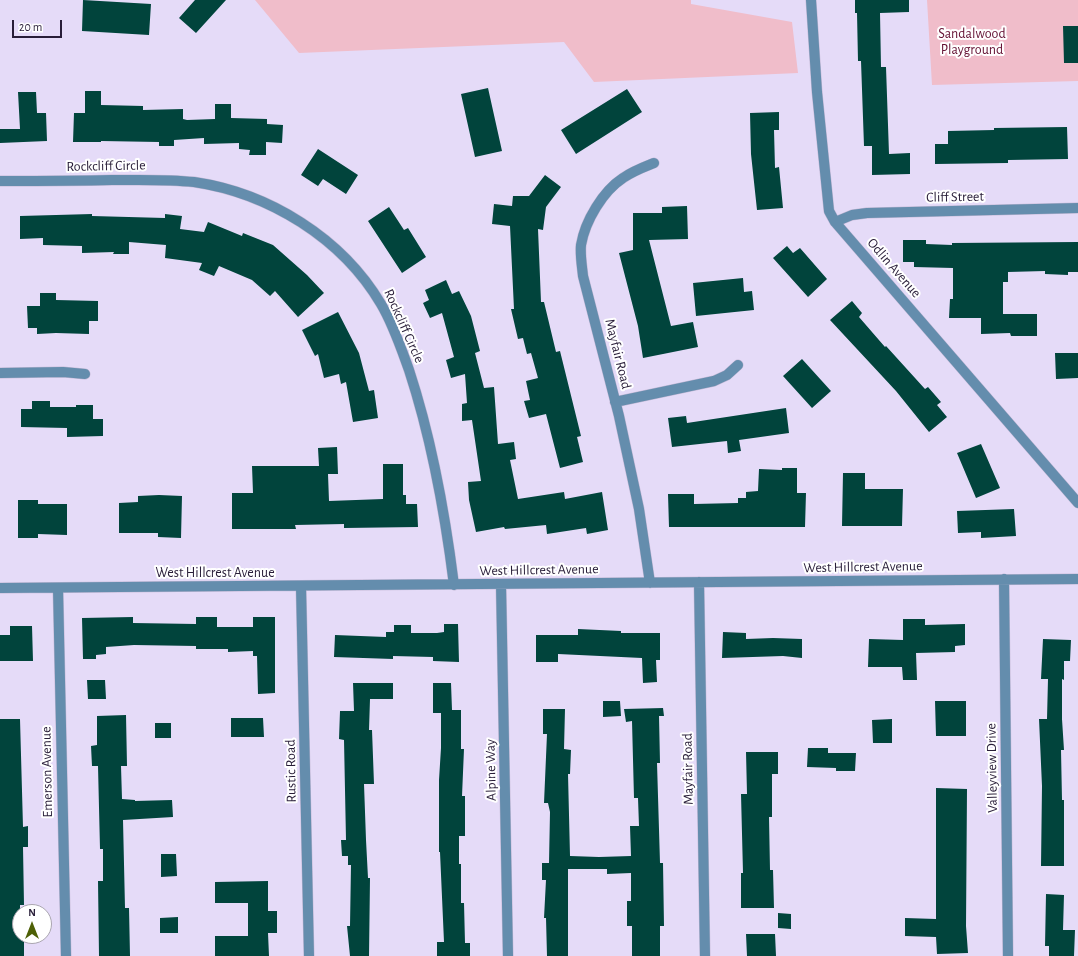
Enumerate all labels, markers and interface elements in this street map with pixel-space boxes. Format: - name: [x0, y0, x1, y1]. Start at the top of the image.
- scale bar: [14, 12, 64, 38]
- text: 20 m: [19, 21, 42, 33]
- park label: Sandalwood Playground: [938, 26, 1006, 58]
- street label: Rockcliff Circle: [66, 157, 146, 175]
- street label: Cliff Street: [926, 188, 984, 206]
- street label: Odlin Avenue: [864, 235, 924, 301]
- street label: Rockcliff Circle: [380, 286, 428, 366]
- street label: Mayfair Road: [601, 317, 635, 391]
- street label: West Hillcrest Avenue: [803, 558, 923, 576]
- street label: West Hillcrest Avenue: [479, 561, 599, 579]
- street label: West Hillcrest Avenue: [155, 565, 275, 581]
- street label: Valleyview Drive: [983, 723, 1001, 813]
- street label: Emerson Avenue: [38, 726, 56, 818]
- street label: Mayfair Road: [679, 733, 697, 805]
- street label: Rustic Road: [282, 739, 300, 803]
- street label: Alpine Way: [482, 739, 500, 801]
- north arrow: [12, 904, 52, 944]
- text: N: [28, 907, 36, 918]

